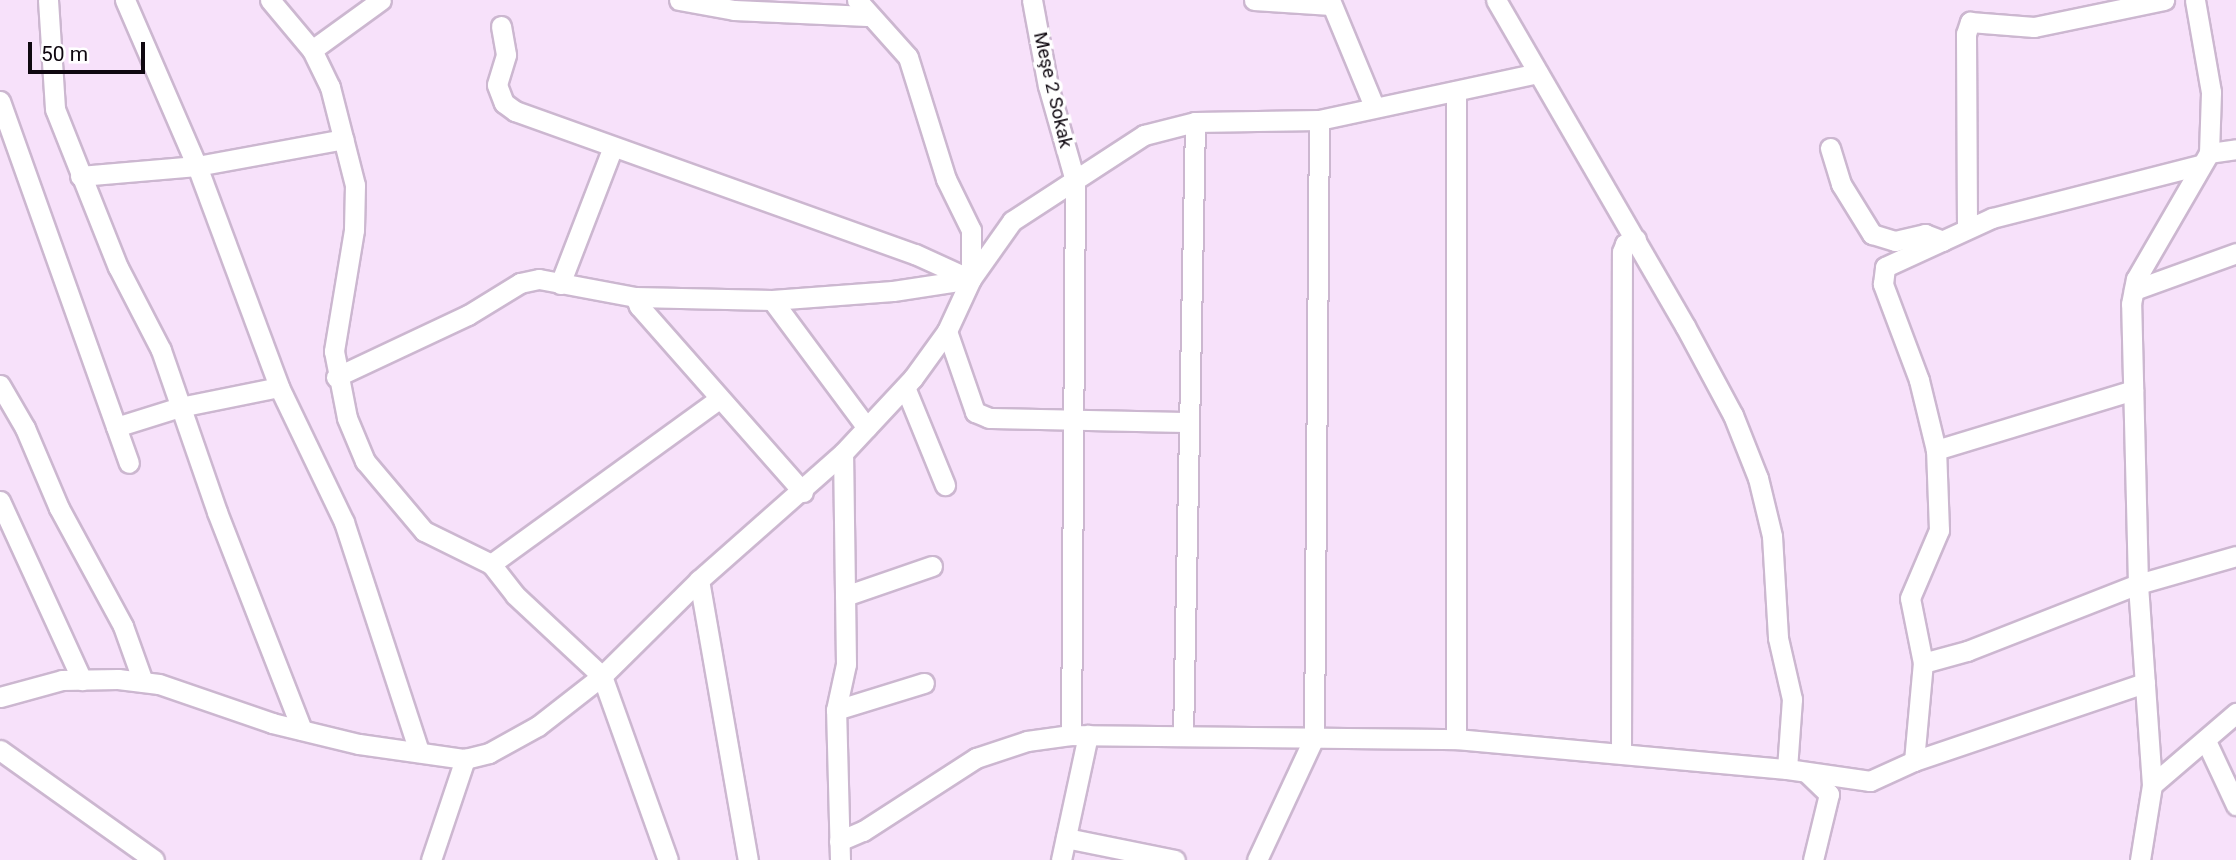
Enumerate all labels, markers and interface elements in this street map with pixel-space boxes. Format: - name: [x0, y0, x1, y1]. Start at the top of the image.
- scale bar: [32, 28, 149, 72]
- street label: Meşe 2 Sokak: [1029, 30, 1077, 150]
- text: 50 m: [41, 42, 88, 66]

